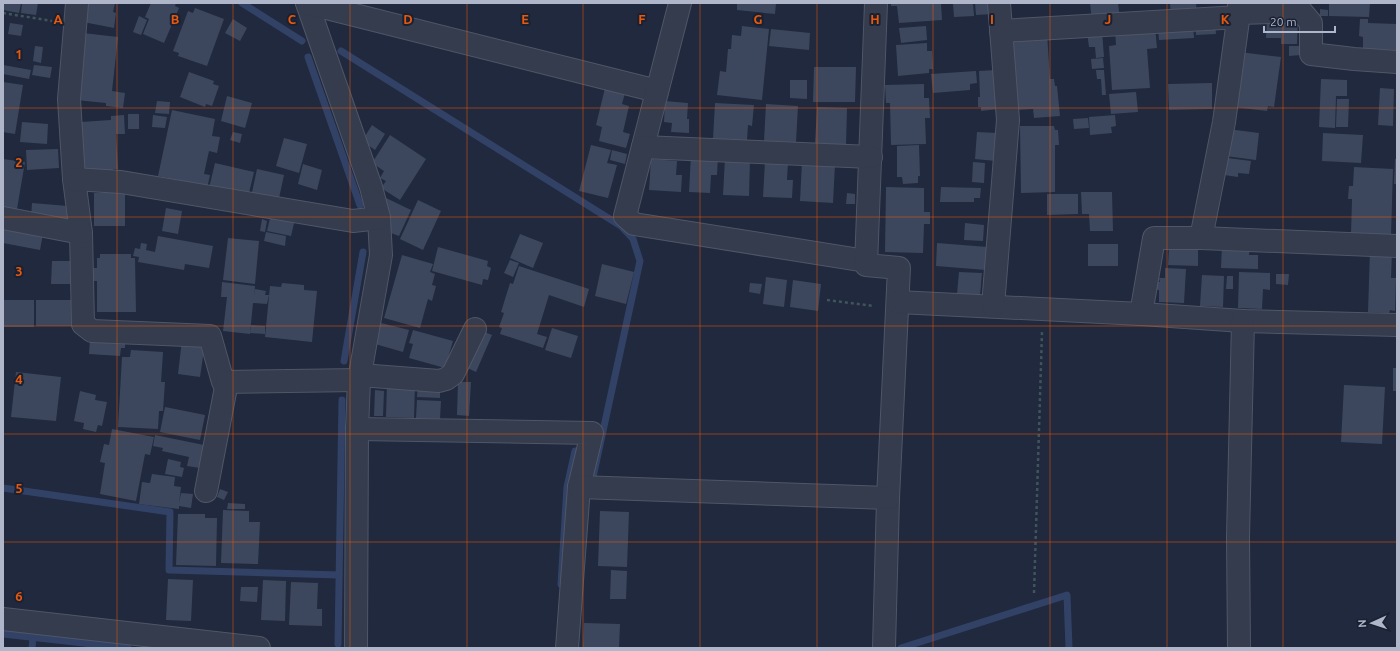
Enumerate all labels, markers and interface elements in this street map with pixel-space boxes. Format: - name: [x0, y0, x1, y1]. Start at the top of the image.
- scale bar: [1264, 8, 1335, 34]
- text: A: [53, 12, 63, 26]
- text: B: [171, 12, 180, 26]
- text: C: [288, 12, 297, 26]
- text: D: [403, 12, 413, 26]
- text: E: [521, 12, 529, 26]
- text: F: [638, 12, 646, 26]
- text: G: [754, 12, 763, 26]
- text: H: [870, 12, 880, 26]
- text: I: [990, 12, 994, 26]
- text: J: [1105, 12, 1111, 26]
- text: K: [1221, 12, 1230, 26]
- text: 20 m: [1270, 15, 1297, 28]
- text: 1: [15, 47, 23, 61]
- text: 2: [15, 155, 23, 169]
- text: 3: [15, 264, 23, 278]
- text: 4: [15, 372, 23, 386]
- text: 5: [15, 481, 23, 495]
- text: 6: [15, 589, 23, 603]
- north arrow: [1352, 603, 1392, 643]
- text: N: [1356, 619, 1368, 628]

